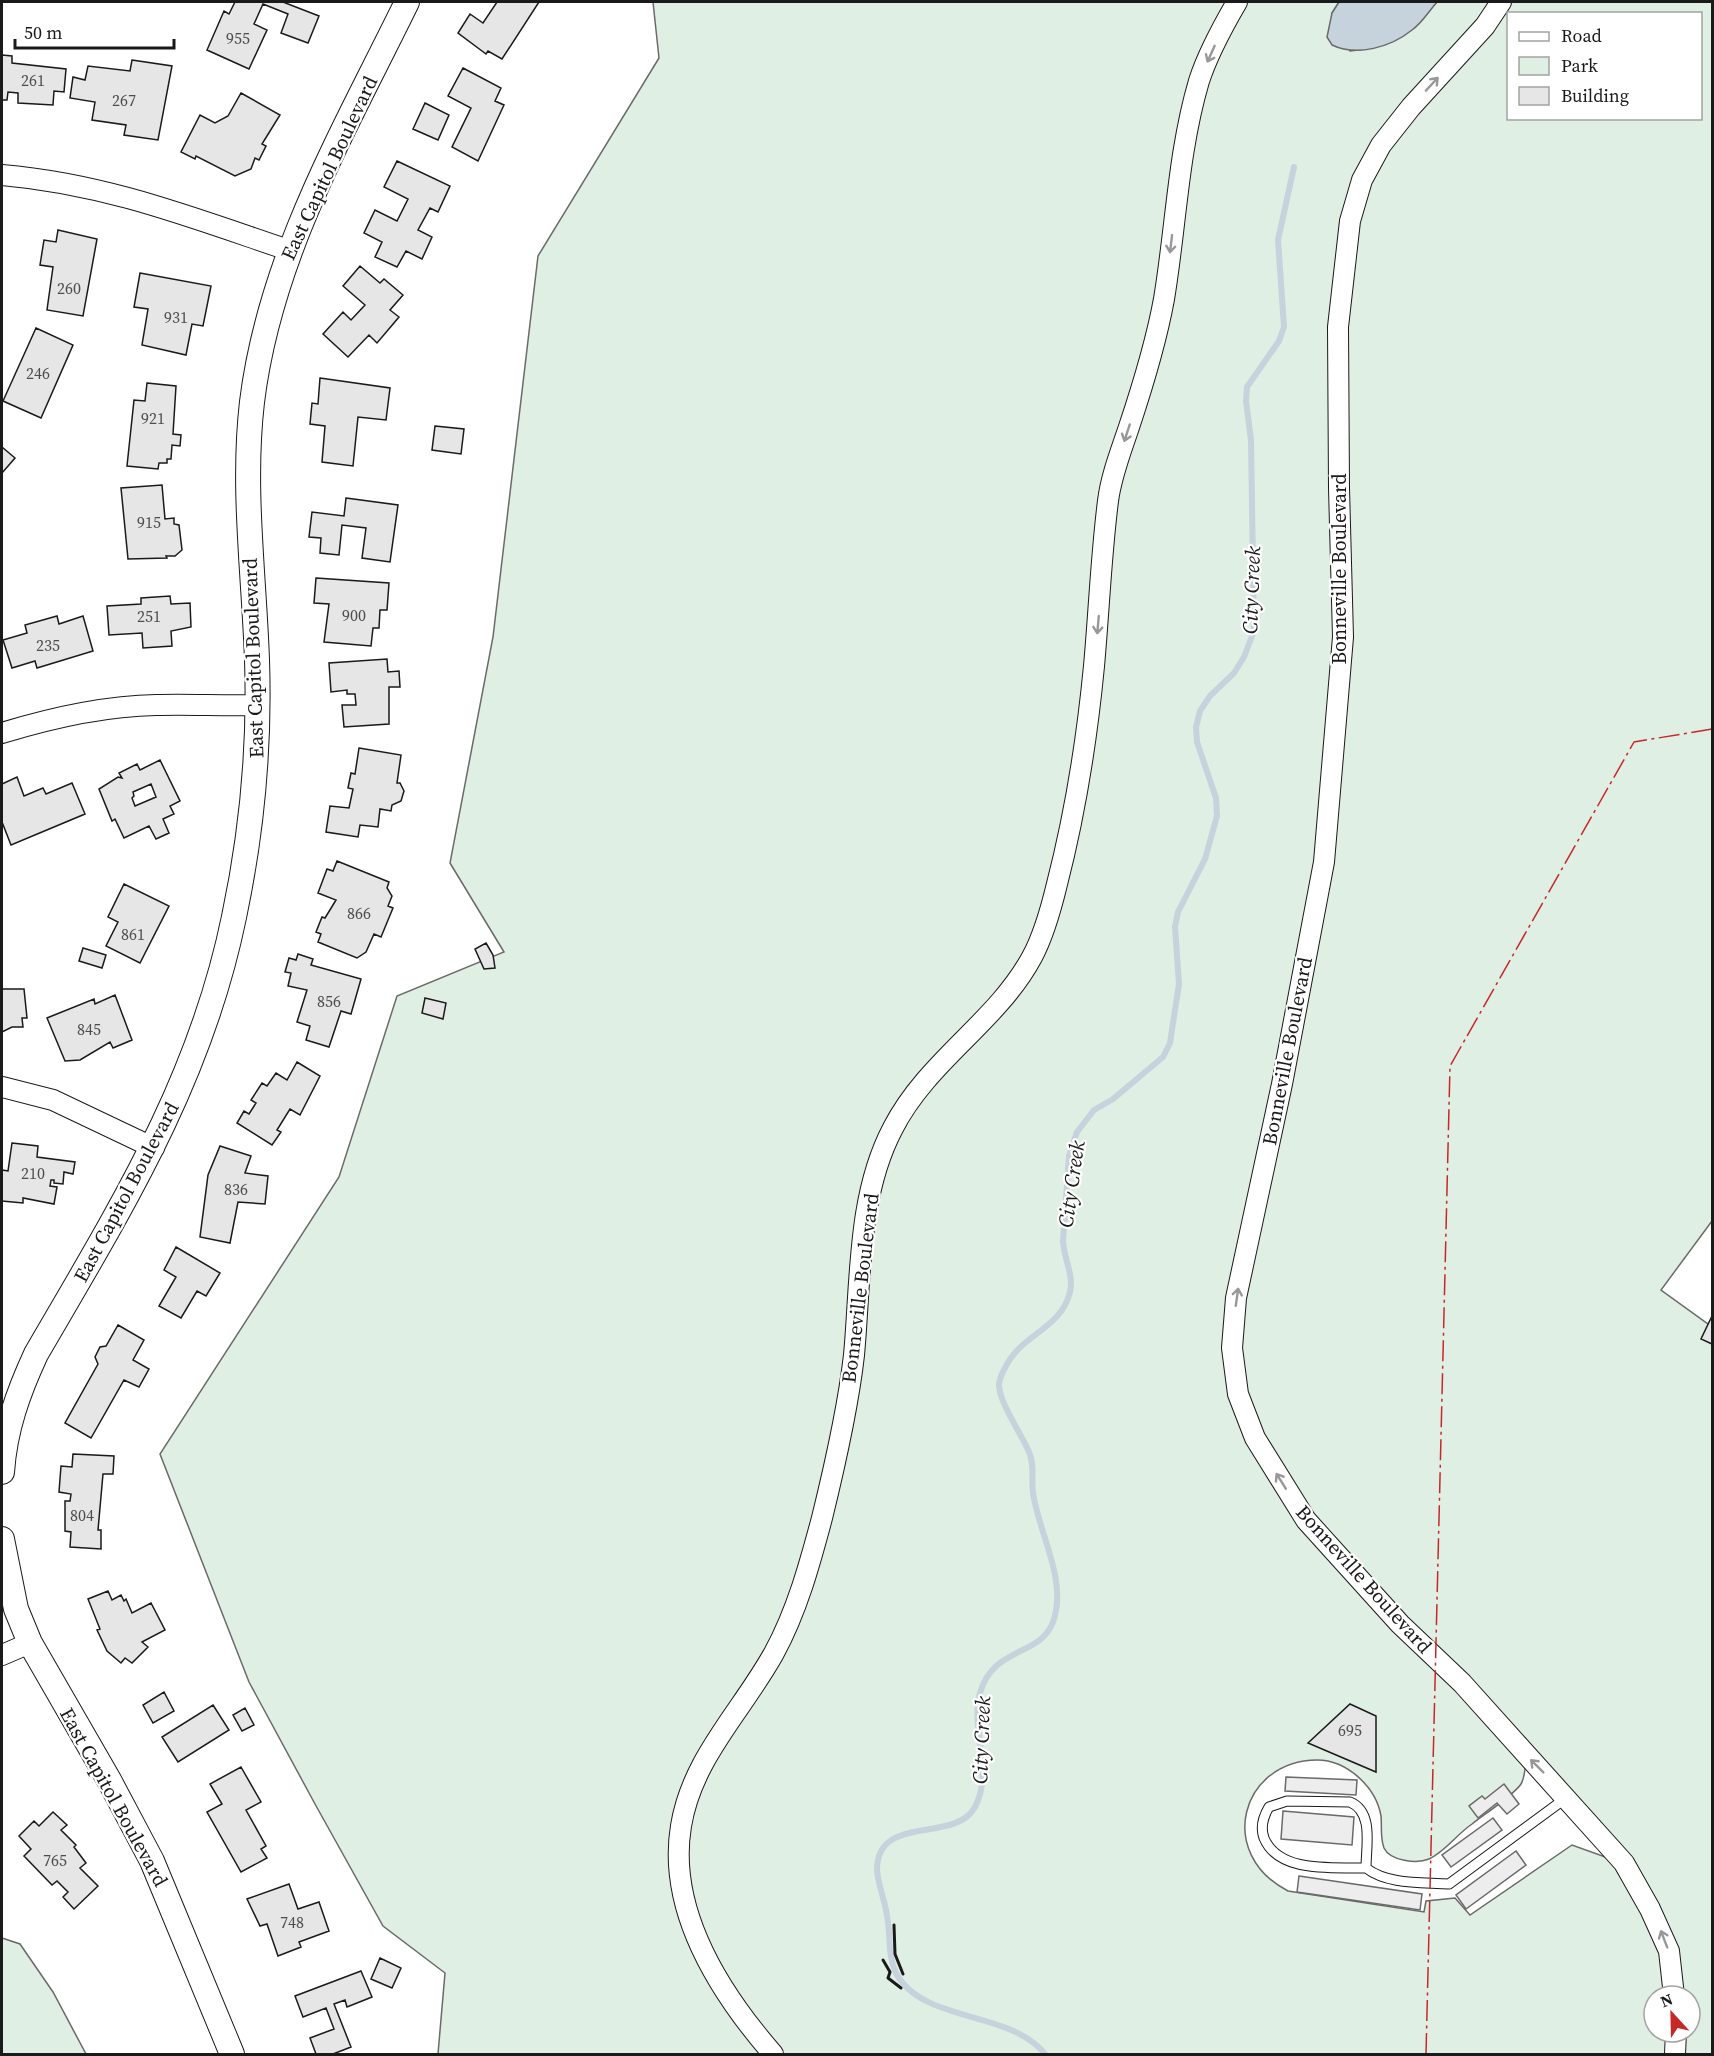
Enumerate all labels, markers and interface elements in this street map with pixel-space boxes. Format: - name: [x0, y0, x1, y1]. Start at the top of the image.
- scale bar: [15, 12, 174, 50]
- legend: [1507, 12, 1702, 120]
- text: 50 m: [24, 20, 62, 45]
- text: Road: [1561, 23, 1602, 48]
- house number: 955: [226, 27, 250, 49]
- one-way arrow: [1204, 44, 1216, 62]
- text: Park: [1561, 53, 1598, 78]
- house number: 261: [21, 69, 45, 91]
- street label: East Capitol Boulevard: [274, 71, 384, 265]
- one-way arrow: [1425, 77, 1439, 92]
- text: Building: [1561, 83, 1629, 108]
- house number: 267: [112, 89, 136, 111]
- one-way arrow: [1165, 233, 1176, 253]
- house number: 260: [57, 277, 81, 299]
- house number: 931: [164, 306, 188, 328]
- house number: 246: [26, 362, 50, 384]
- house number: 921: [141, 407, 165, 429]
- one-way arrow: [1121, 423, 1132, 442]
- street label: Bonneville Boulevard: [1325, 473, 1353, 665]
- house number: 915: [137, 511, 161, 533]
- water label: City Creek: [1235, 546, 1267, 634]
- street label: East Capitol Boulevard: [235, 557, 270, 759]
- house number: 900: [342, 604, 366, 626]
- house number: 251: [137, 605, 161, 627]
- one-way arrow: [1092, 614, 1103, 634]
- house number: 235: [36, 634, 60, 656]
- house number: 866: [347, 902, 371, 924]
- house number: 861: [121, 923, 145, 945]
- street label: Bonneville Boulevard: [1255, 954, 1319, 1147]
- house number: 856: [317, 990, 341, 1012]
- house number: 845: [77, 1018, 101, 1040]
- street label: East Capitol Boulevard: [67, 1096, 186, 1287]
- water label: City Creek: [1051, 1138, 1091, 1229]
- house number: 210: [21, 1162, 45, 1184]
- house number: 836: [224, 1178, 248, 1200]
- street label: Bonneville Boulevard: [834, 1191, 886, 1385]
- one-way arrow: [1231, 1288, 1242, 1308]
- one-way arrow: [1275, 1473, 1287, 1490]
- street label: Bonneville Boulevard: [1290, 1499, 1439, 1660]
- house number: 804: [70, 1504, 94, 1526]
- water label: City Creek: [965, 1696, 997, 1784]
- street label: East Capitol Boulevard: [53, 1703, 175, 1892]
- house number: 695: [1338, 1719, 1362, 1741]
- one-way arrow: [1529, 1759, 1544, 1774]
- house number: 765: [43, 1849, 67, 1871]
- house number: 748: [280, 1911, 304, 1933]
- one-way arrow: [1658, 1930, 1669, 1949]
- north arrow: [1642, 1984, 1702, 2044]
- text: N: [1657, 1988, 1676, 2012]

